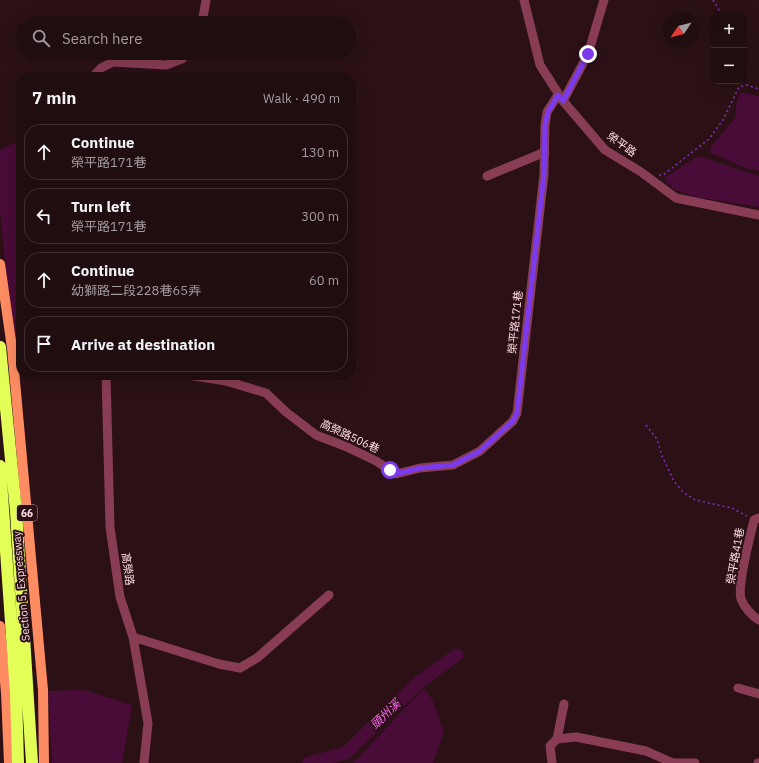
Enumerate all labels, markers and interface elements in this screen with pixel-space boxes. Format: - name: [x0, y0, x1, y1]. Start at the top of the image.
- north arrow: [663, 12, 699, 48]
- map controls: [711, 12, 747, 84]
- button: +: [711, 12, 747, 48]
- search box: [16, 16, 356, 60]
- icon: search: [30, 27, 52, 49]
- text: Search here: [62, 29, 142, 48]
- route end: [579, 45, 597, 63]
- button: −: [711, 48, 747, 84]
- text: 7 min: [32, 87, 76, 109]
- text: Walk · 490 m: [263, 90, 340, 107]
- street label: 榮平路: [605, 129, 639, 159]
- text: Continue: [71, 133, 135, 152]
- icon: ahead: [33, 141, 55, 163]
- text: 130 m: [301, 144, 339, 161]
- text: 榮平路171巷: [71, 154, 146, 171]
- text: Turn left: [71, 197, 131, 216]
- icon: left: [33, 205, 55, 227]
- text: 300 m: [301, 208, 339, 225]
- text: 榮平路171巷: [71, 218, 146, 235]
- text: Continue: [71, 261, 135, 280]
- icon: ahead: [33, 269, 55, 291]
- text: 60 m: [309, 272, 339, 289]
- text: 幼獅路二段228巷65弄: [71, 282, 201, 299]
- street label: 榮平路171巷: [505, 290, 525, 354]
- icon: arrive: [33, 333, 55, 355]
- text: Arrive at destination: [71, 335, 215, 354]
- street label: 高榮路506巷: [318, 416, 382, 456]
- route start: [381, 461, 399, 479]
- road number: 66: [17, 505, 37, 521]
- street label: 榮平路41巷: [723, 527, 747, 585]
- street label: Section 5, Expressway: [9, 530, 33, 642]
- street label: 高榮路: [119, 552, 137, 586]
- water label: 頭州溪: [367, 695, 405, 732]

